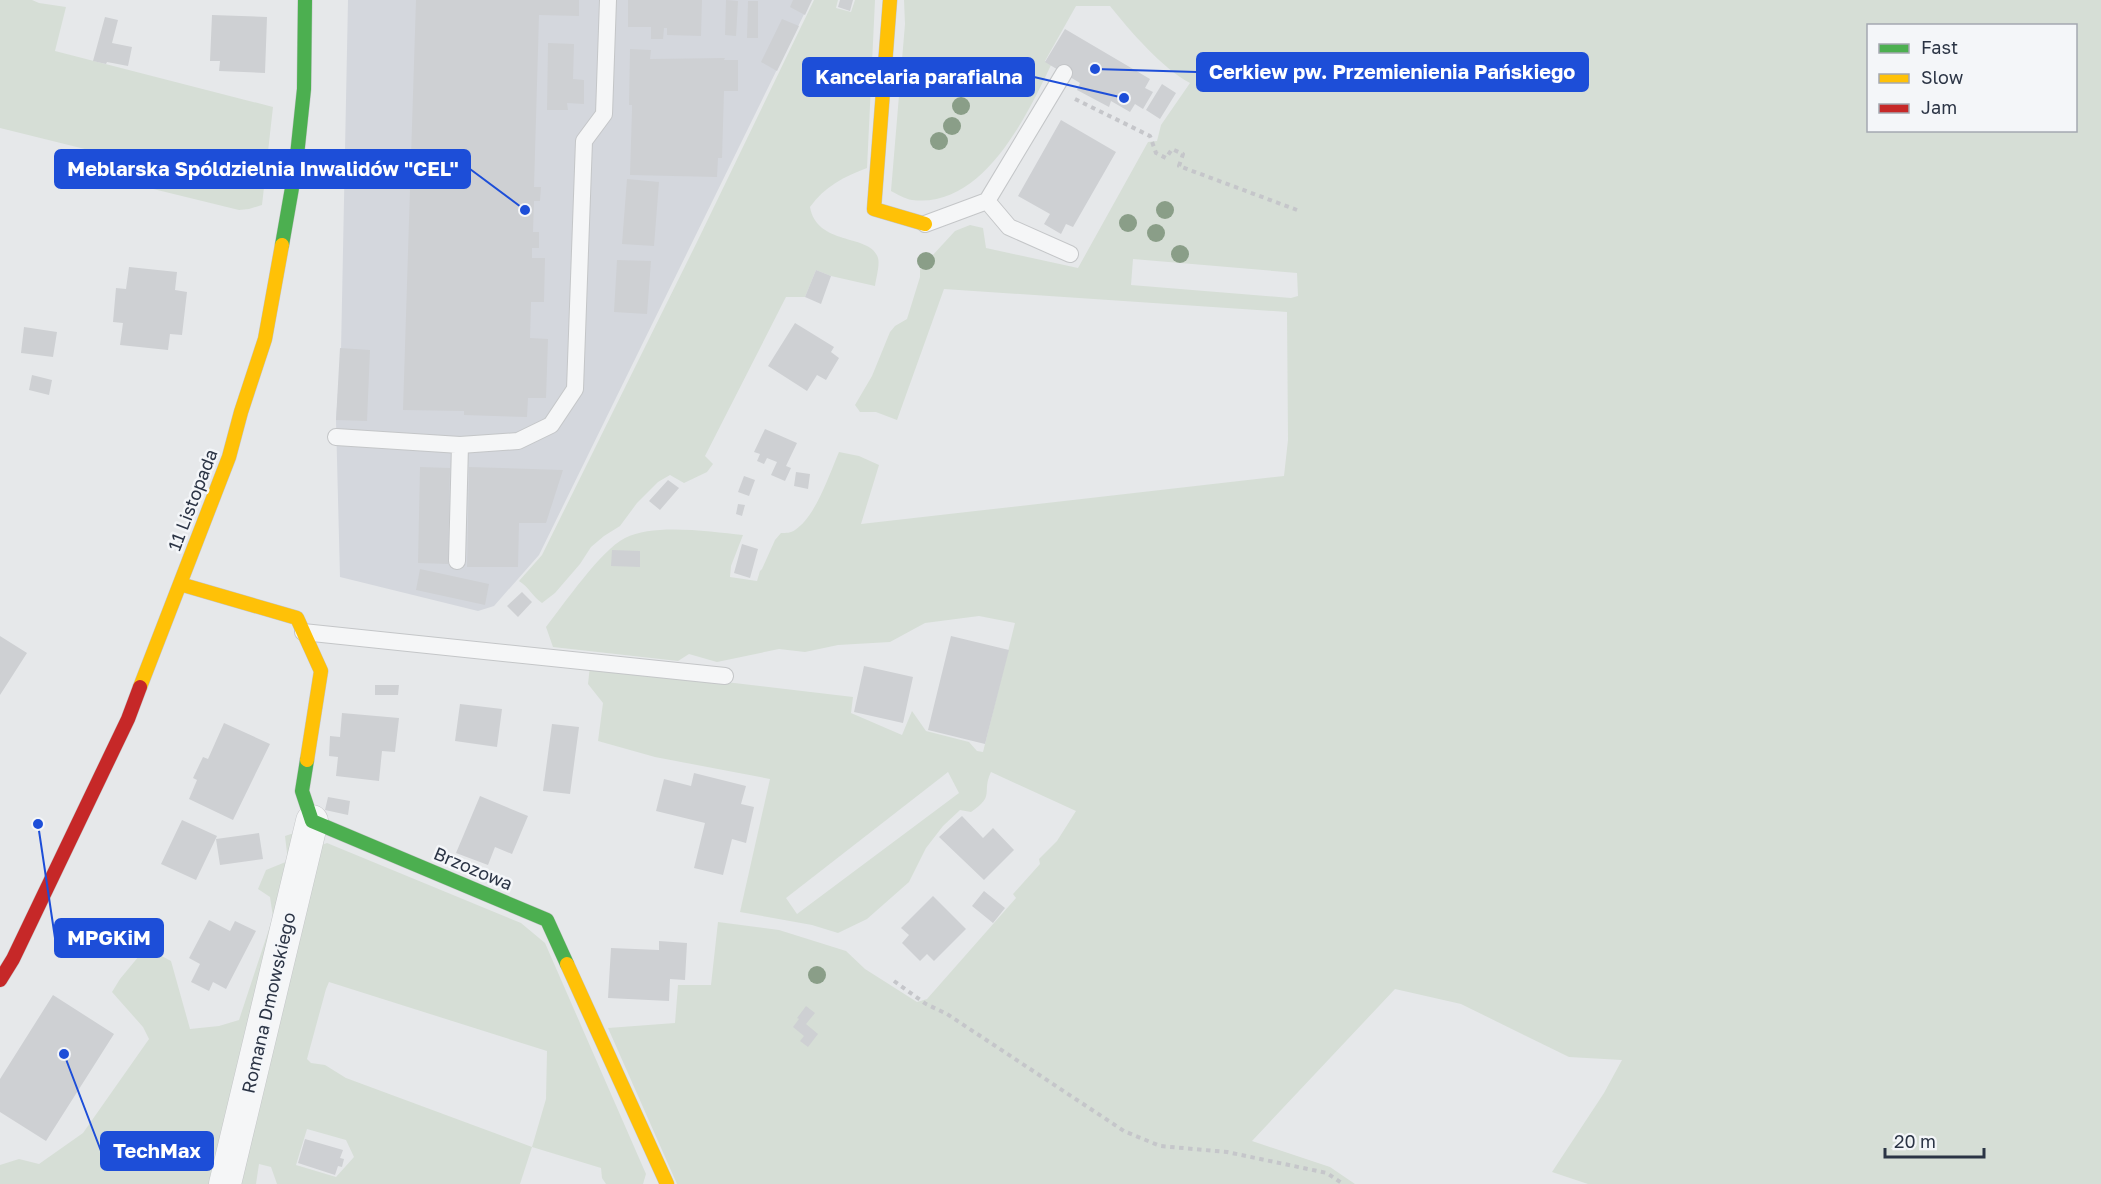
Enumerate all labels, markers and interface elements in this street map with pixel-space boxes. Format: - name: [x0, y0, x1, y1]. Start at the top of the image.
- legend: [1867, 24, 2077, 132]
- text: Fast: [1921, 36, 1958, 58]
- callout: Cerkiew pw. Przemienienia Pańskiego: [1197, 53, 1588, 91]
- callout: Kancelaria parafialna: [803, 58, 1034, 96]
- text: Cerkiew pw. Przemienienia Pańskiego: [1209, 59, 1575, 83]
- text: Kancelaria parafialna: [815, 64, 1023, 88]
- text: Slow: [1921, 66, 1964, 88]
- text: Jam: [1921, 96, 1957, 118]
- callout: Meblarska Spóldzielnia Inwalidów "CEL": [55, 150, 470, 188]
- text: Meblarska Spóldzielnia Inwalidów "CEL": [67, 156, 459, 180]
- street label: 11 Listopada: [163, 446, 222, 554]
- street label: Brzozowa: [431, 842, 516, 895]
- street label: Romana Dmowskiego: [236, 910, 300, 1096]
- callout: MPGKiM: [55, 919, 163, 957]
- text: MPGKiM: [67, 925, 151, 949]
- scale bar: [1885, 1121, 1984, 1159]
- text: 20 m: [1894, 1130, 1936, 1152]
- callout: TechMax: [101, 1132, 213, 1170]
- text: TechMax: [113, 1138, 201, 1162]

